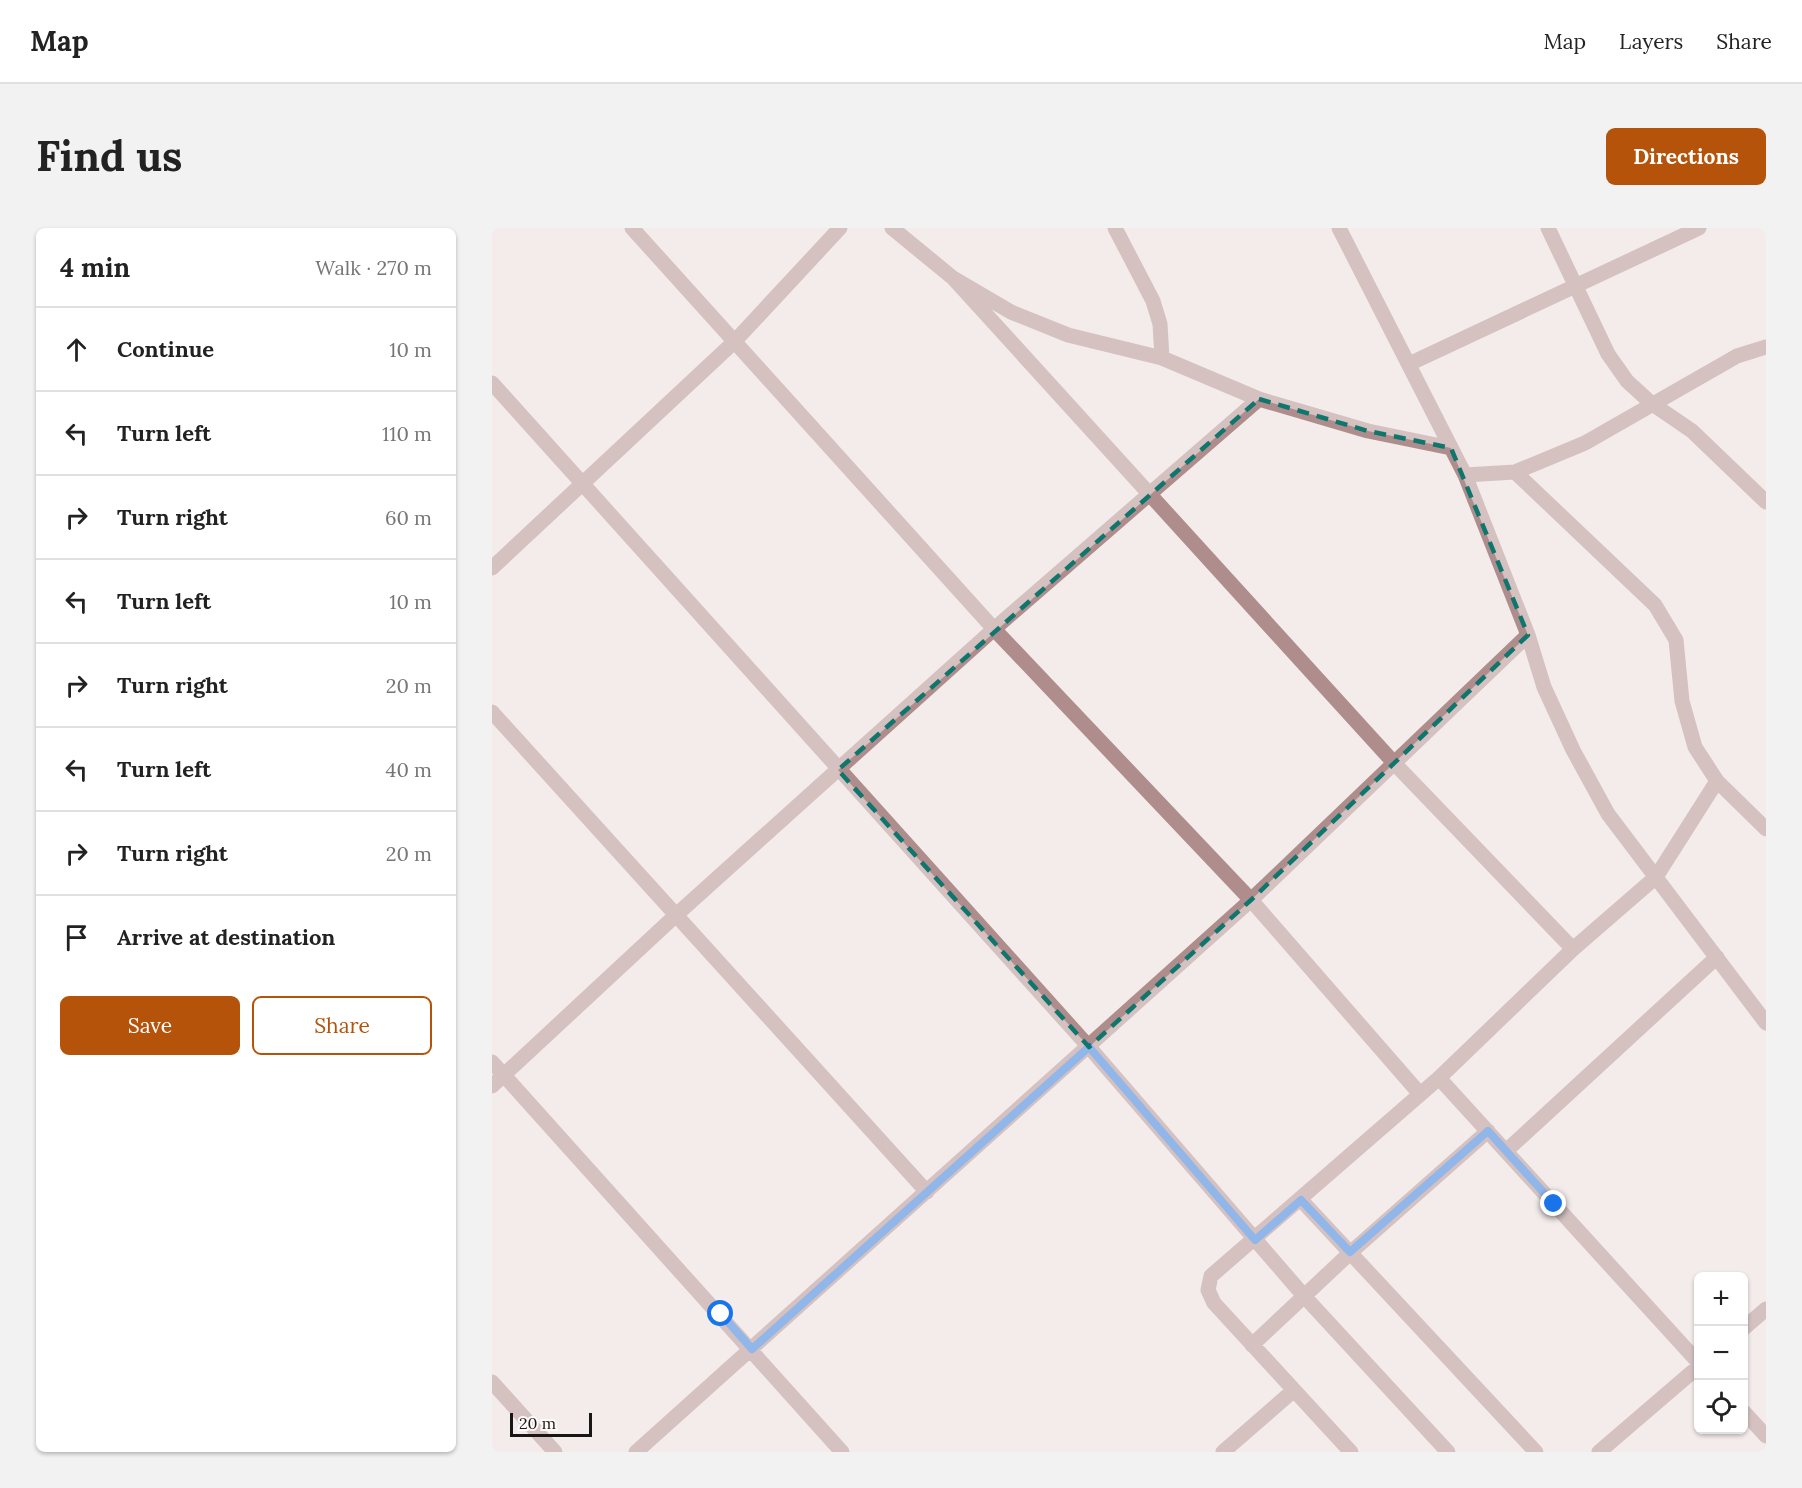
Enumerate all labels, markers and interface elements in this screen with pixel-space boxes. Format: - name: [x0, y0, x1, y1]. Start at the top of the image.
- text: Map: [30, 23, 89, 59]
- text: Map: [1543, 28, 1586, 55]
- text: Layers: [1619, 28, 1683, 55]
- text: Share: [1716, 28, 1772, 55]
- button: Directions: [1606, 128, 1766, 185]
- text: Find us: [36, 129, 182, 183]
- text: 4 min: [60, 251, 130, 284]
- text: Walk · 270 m: [315, 255, 432, 280]
- icon: ahead: [60, 333, 93, 366]
- text: Continue: [117, 335, 214, 363]
- text: 10 m: [389, 337, 432, 362]
- icon: left: [60, 417, 93, 450]
- text: Turn left: [117, 419, 211, 447]
- text: 110 m: [382, 421, 432, 446]
- icon: right: [60, 501, 93, 534]
- text: Turn right: [117, 503, 228, 531]
- text: 60 m: [385, 505, 432, 530]
- icon: left: [60, 585, 93, 618]
- text: Turn left: [117, 587, 211, 615]
- text: 10 m: [389, 589, 432, 614]
- icon: right: [60, 669, 93, 702]
- text: Turn right: [117, 671, 228, 699]
- text: 20 m: [386, 673, 432, 698]
- icon: left: [60, 753, 93, 786]
- text: Turn left: [117, 755, 211, 783]
- text: 40 m: [386, 757, 432, 782]
- icon: right: [60, 837, 93, 870]
- text: Turn right: [117, 839, 228, 867]
- text: 20 m: [386, 841, 432, 866]
- icon: arrive: [60, 921, 93, 954]
- text: Arrive at destination: [117, 923, 335, 951]
- button: Save: [60, 996, 240, 1055]
- button: Share: [252, 996, 432, 1055]
- route end: [1540, 1190, 1566, 1216]
- map controls: [1694, 1272, 1748, 1434]
- button: +: [1694, 1272, 1748, 1326]
- route start: [707, 1300, 733, 1326]
- button: −: [1694, 1326, 1748, 1380]
- button: locate: [1694, 1380, 1748, 1434]
- scale bar: [510, 1410, 592, 1438]
- text: 20 m: [519, 1413, 556, 1433]

